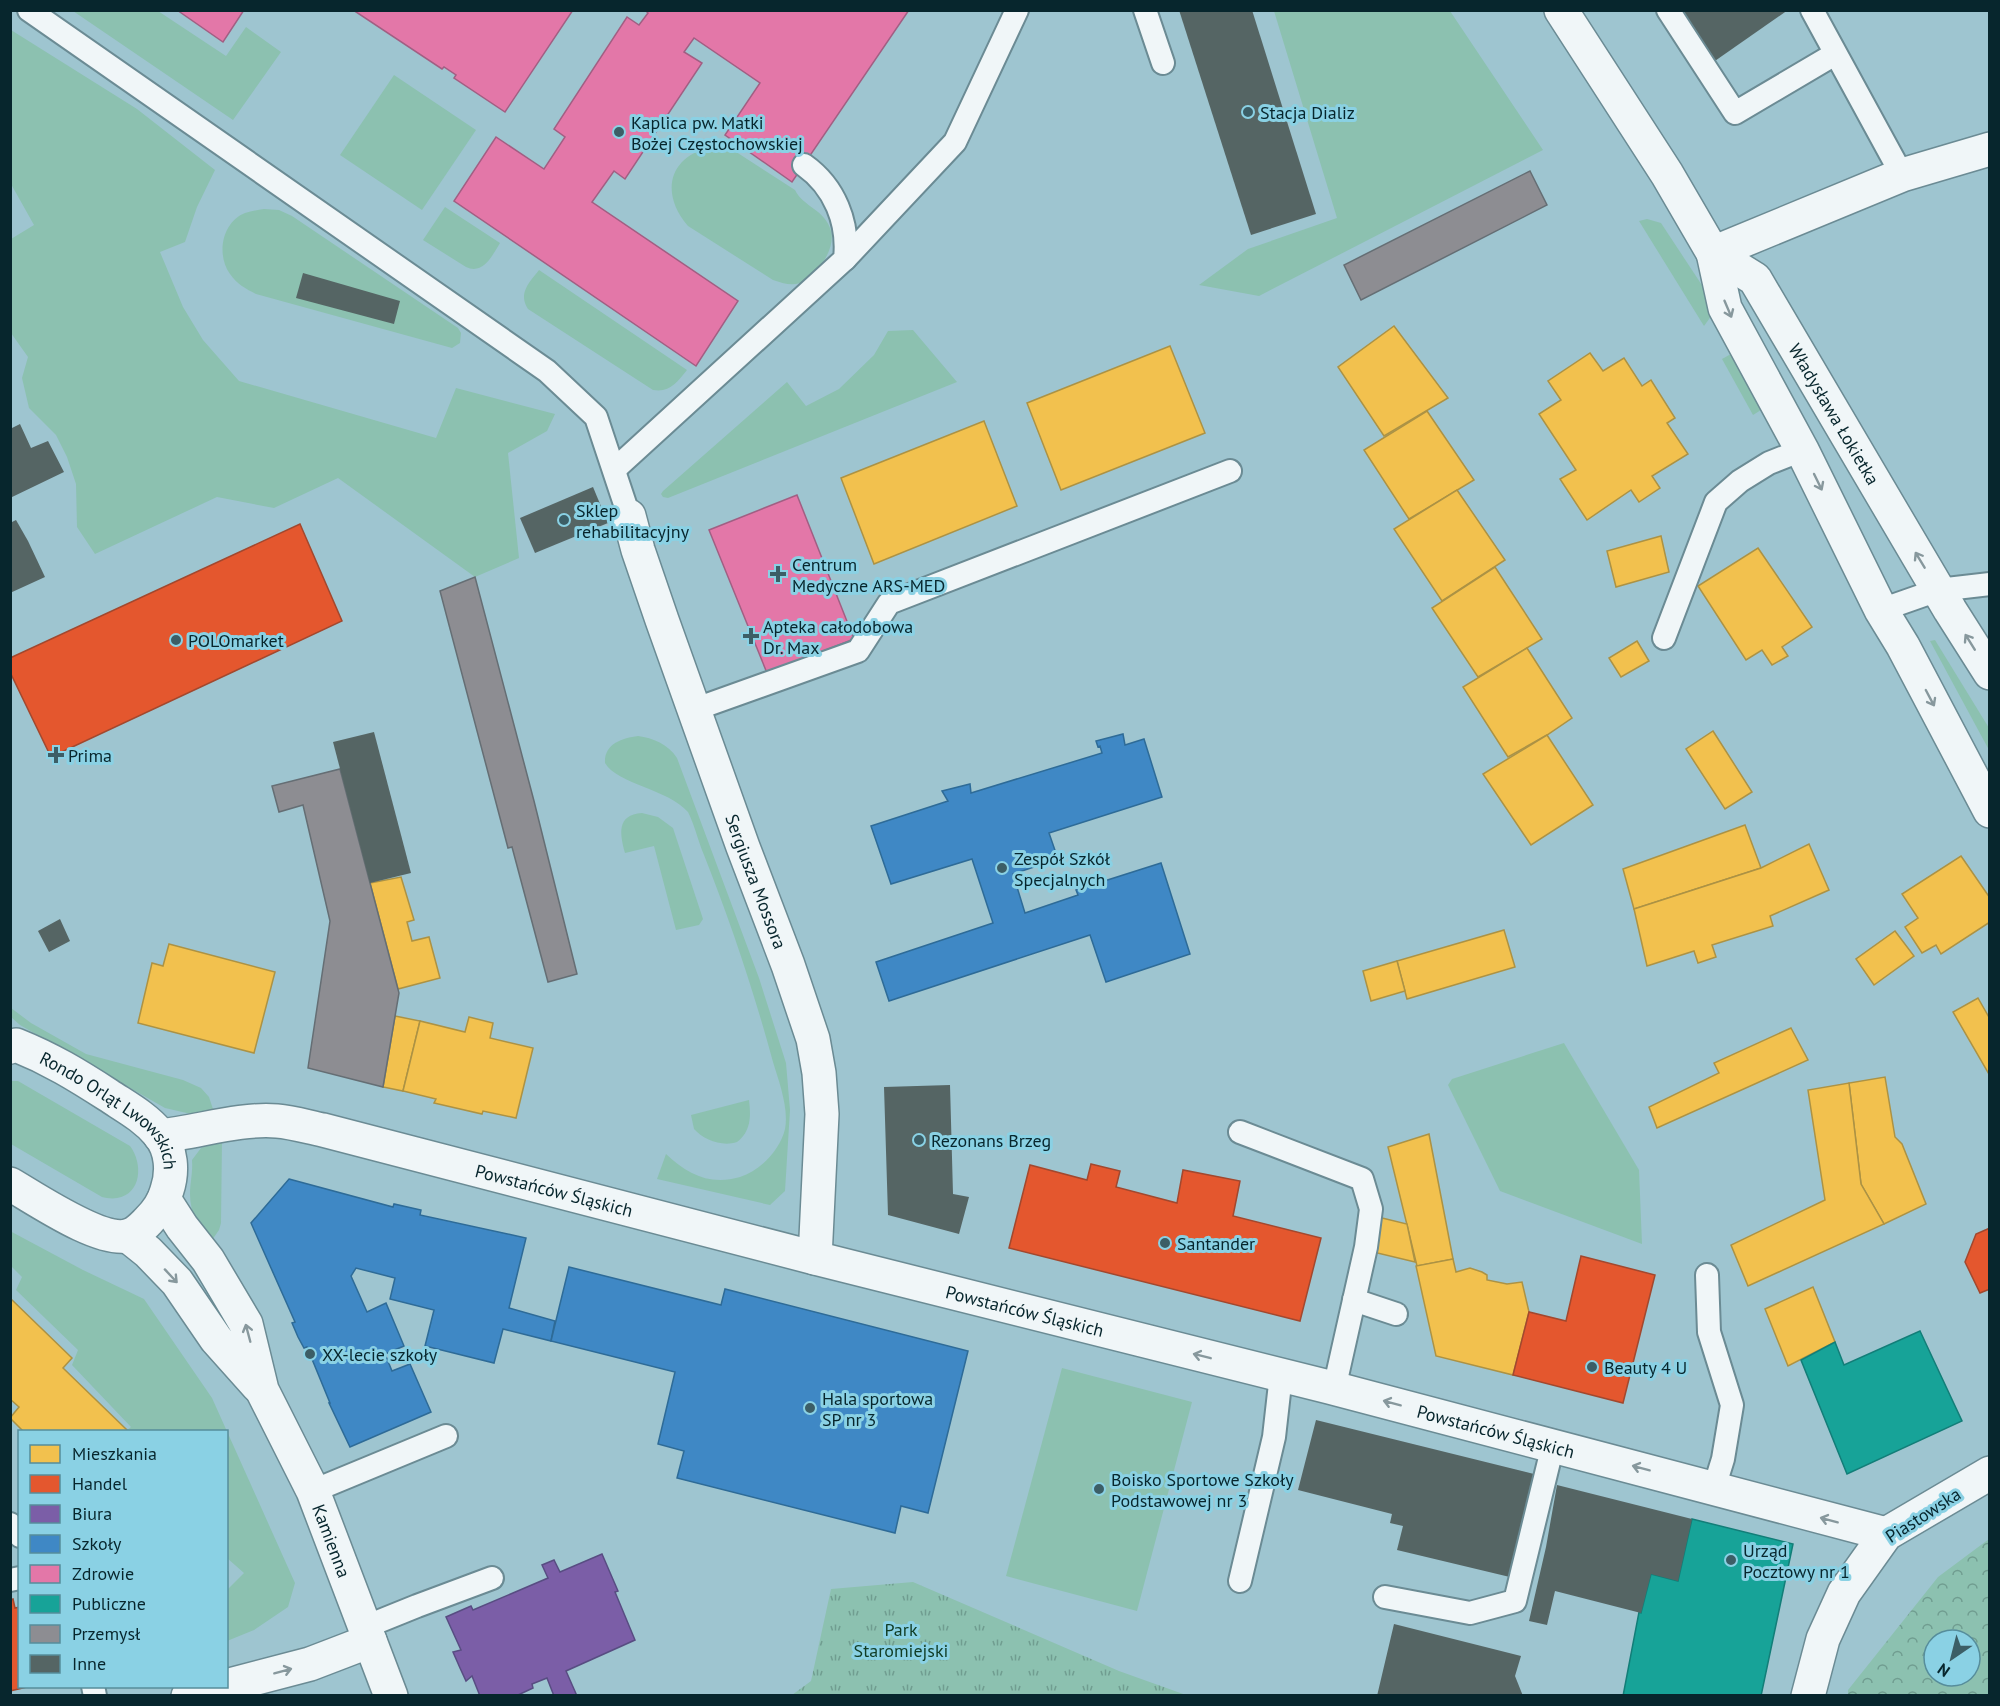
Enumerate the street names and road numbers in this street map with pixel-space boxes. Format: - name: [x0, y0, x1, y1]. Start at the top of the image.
- street label: Władysława Łokietka: [1784, 339, 1885, 489]
- street label: Sergiusza Mossora: [721, 811, 792, 952]
- street label: Rondo Orląt Lwowskich: [36, 1046, 182, 1170]
- street label: Powstańców Śląskich: [473, 1159, 636, 1222]
- street label: Powstańców Śląskich: [944, 1280, 1106, 1342]
- street label: Powstańców Śląskich: [1414, 1399, 1577, 1463]
- street label: Piastowska: [1881, 1482, 1965, 1548]
- street label: Kamienna: [308, 1501, 356, 1581]

